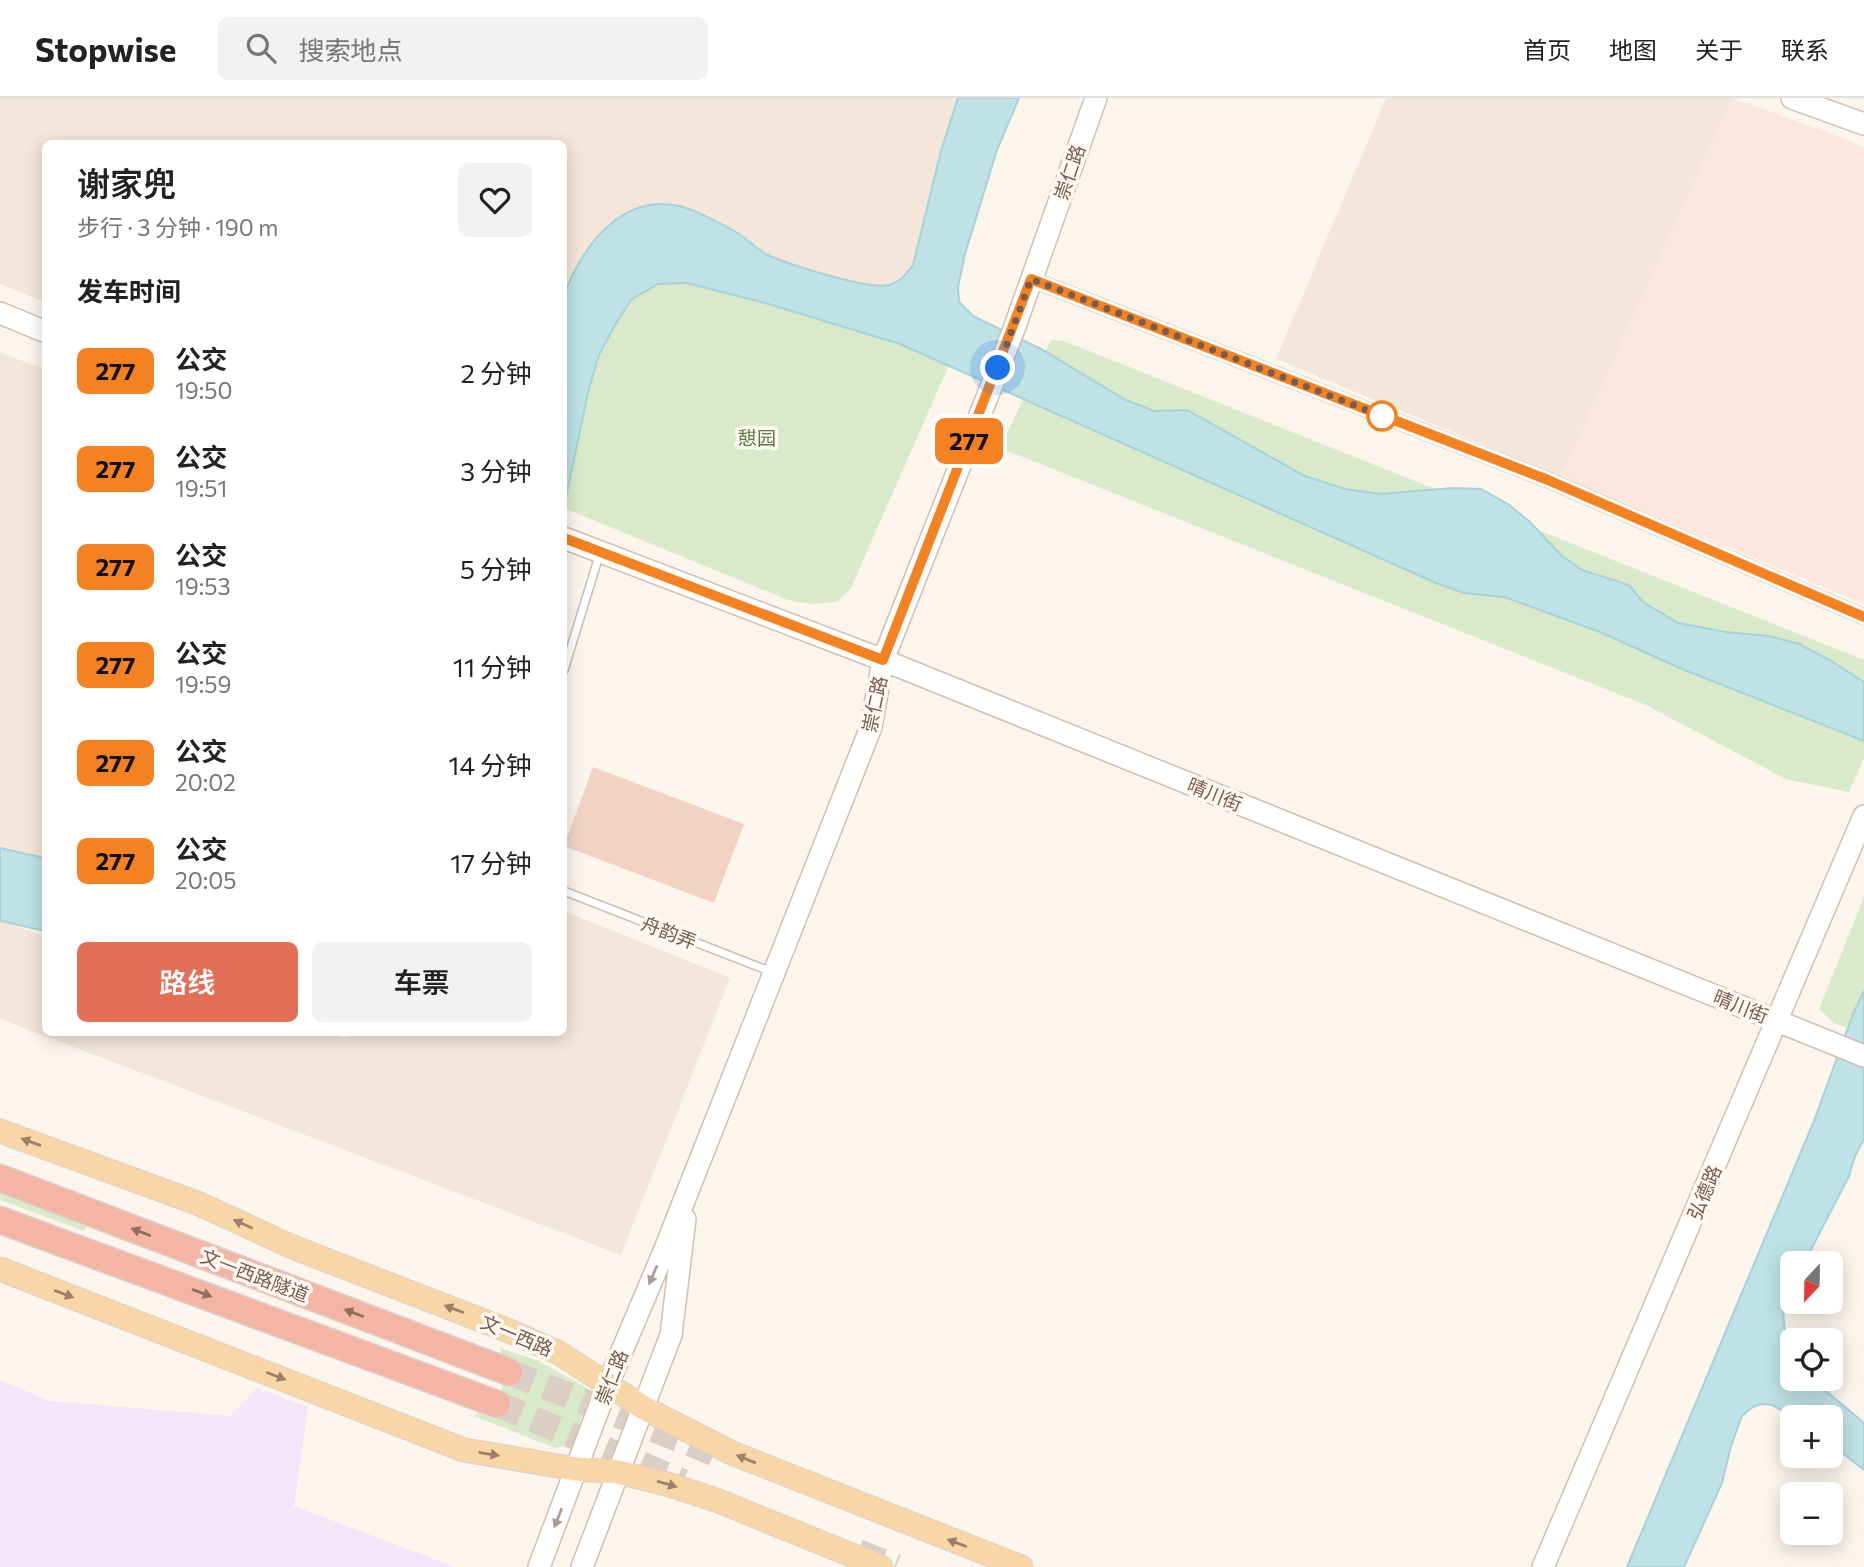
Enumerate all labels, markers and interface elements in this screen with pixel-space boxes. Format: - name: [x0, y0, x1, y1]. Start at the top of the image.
- search box: [218, 17, 708, 80]
- text: Stopwise: [35, 28, 176, 69]
- icon: search: [242, 29, 280, 67]
- text: 搜索地点: [298, 34, 402, 65]
- text: 首页: [1523, 35, 1571, 64]
- text: 地图: [1609, 35, 1657, 64]
- text: 关于: [1695, 35, 1743, 64]
- text: 联系: [1781, 35, 1829, 64]
- street label: 崇仁路: [1049, 141, 1089, 203]
- text: 谢家兜: [77, 162, 176, 203]
- button: heart: [458, 163, 532, 237]
- text: 步行 · 3 分钟 · 190 m: [77, 213, 278, 241]
- text: 发车时间: [77, 275, 181, 306]
- text: 公交: [175, 343, 227, 374]
- your location: [980, 350, 1015, 385]
- text: 277: [96, 356, 135, 385]
- text: 2 分钟: [461, 357, 532, 388]
- text: 19:50: [175, 376, 232, 404]
- unlabelled marker: [1367, 401, 1397, 431]
- line badge: 277: [929, 418, 1009, 464]
- park label: 憇园: [738, 426, 776, 449]
- text: 277: [949, 426, 989, 455]
- text: 公交: [175, 441, 227, 472]
- text: 277: [96, 454, 135, 483]
- text: 3 分钟: [460, 455, 532, 486]
- text: 19:51: [175, 474, 227, 502]
- text: 公交: [175, 539, 227, 570]
- text: 277: [96, 552, 135, 581]
- text: 5 分钟: [460, 553, 532, 584]
- text: 19:53: [175, 572, 231, 600]
- text: 公交: [175, 637, 227, 668]
- text: 277: [96, 650, 135, 679]
- text: 11 分钟: [453, 651, 532, 682]
- text: 19:59: [175, 670, 231, 698]
- street label: 崇仁路: [857, 674, 891, 734]
- text: 公交: [175, 735, 227, 766]
- text: 277: [96, 748, 135, 777]
- text: 14 分钟: [448, 749, 532, 780]
- text: 20:02: [175, 768, 236, 796]
- street label: 晴川街: [1184, 773, 1246, 815]
- text: 公交: [175, 833, 227, 864]
- text: 277: [96, 846, 135, 875]
- text: 17 分钟: [450, 847, 532, 878]
- text: 20:05: [175, 866, 236, 894]
- street label: 舟韵弄: [638, 911, 700, 953]
- button: 路线: [77, 942, 298, 1022]
- button: 车票: [312, 942, 532, 1022]
- street label: 晴川街: [1710, 985, 1772, 1027]
- one-way arrow: [20, 1136, 41, 1147]
- street label: 弘德路: [1682, 1161, 1726, 1223]
- one-way arrow: [233, 1218, 253, 1230]
- one-way arrow: [131, 1226, 152, 1237]
- street label: 文一西路隧道: [198, 1244, 312, 1306]
- north arrow: [1780, 1251, 1843, 1314]
- map controls: [1780, 1251, 1843, 1545]
- one-way arrow: [648, 1265, 659, 1286]
- one-way arrow: [53, 1288, 74, 1299]
- one-way arrow: [192, 1288, 213, 1299]
- one-way arrow: [443, 1304, 464, 1315]
- one-way arrow: [343, 1307, 364, 1318]
- street label: 文一西路: [478, 1310, 556, 1360]
- button: locate: [1780, 1328, 1843, 1391]
- street label: 崇仁路: [590, 1346, 632, 1408]
- one-way arrow: [265, 1371, 286, 1382]
- button: +: [1780, 1405, 1843, 1468]
- one-way arrow: [478, 1449, 500, 1460]
- one-way arrow: [735, 1453, 756, 1464]
- one-way arrow: [657, 1480, 678, 1490]
- button: −: [1780, 1482, 1843, 1545]
- one-way arrow: [552, 1508, 563, 1529]
- one-way arrow: [947, 1537, 968, 1548]

